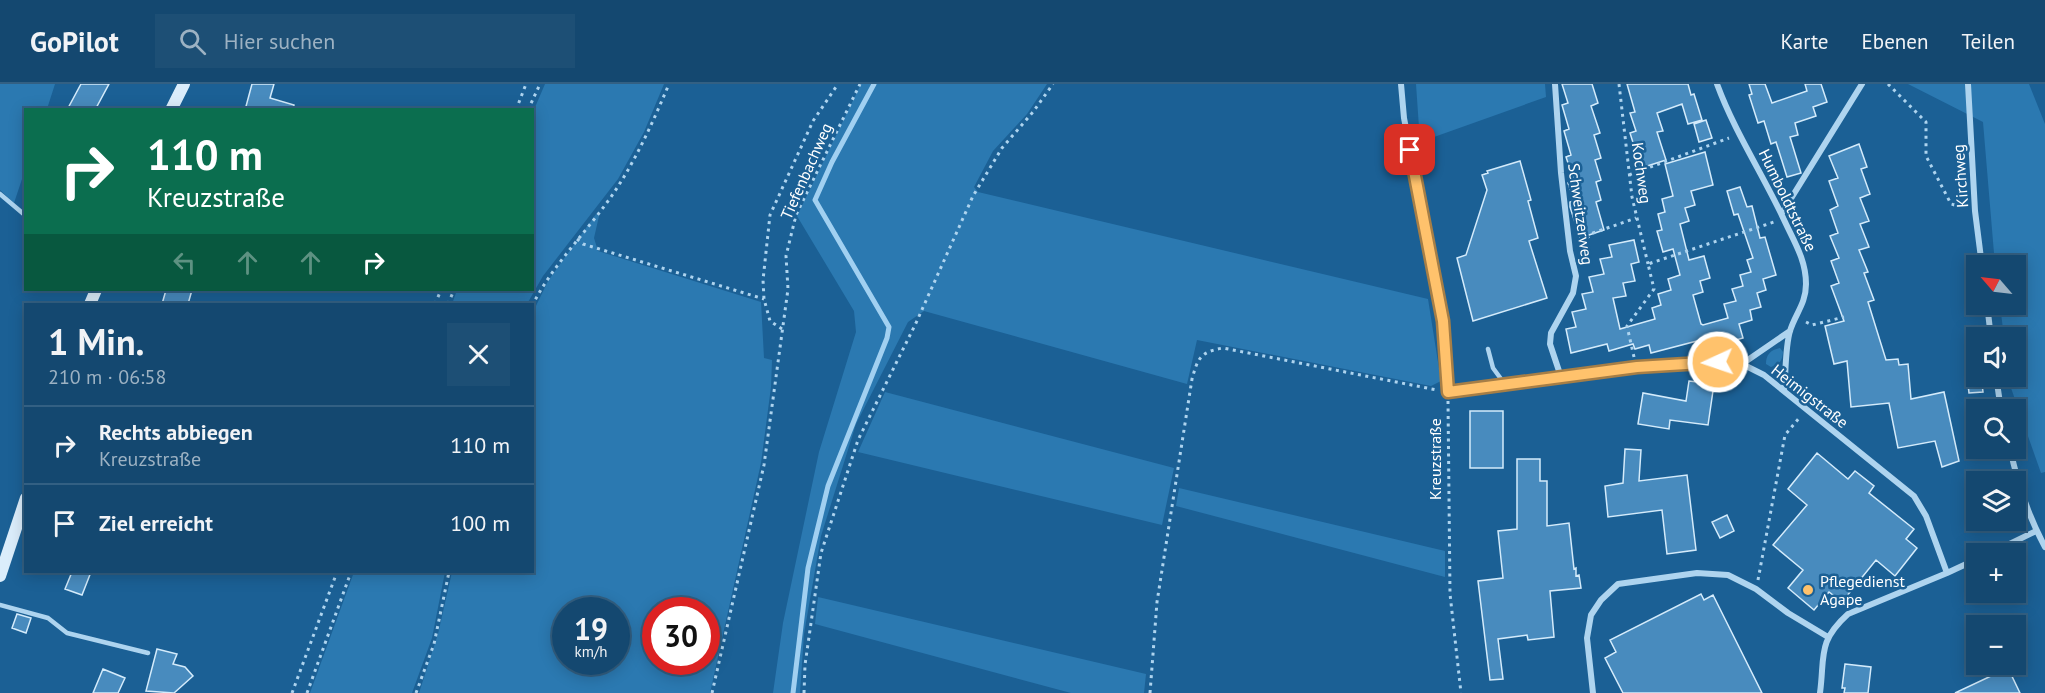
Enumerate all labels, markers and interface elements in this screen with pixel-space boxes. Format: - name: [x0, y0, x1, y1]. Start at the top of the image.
- search box: [155, 14, 575, 68]
- text: GoPilot: [30, 23, 119, 60]
- icon: search: [176, 25, 209, 58]
- text: Hier suchen: [224, 27, 335, 55]
- text: Karte: [1781, 28, 1829, 55]
- text: Ebenen: [1862, 28, 1928, 55]
- text: Teilen: [1961, 28, 2015, 55]
- street label: Tiefenbachweg: [776, 120, 836, 222]
- pin: [1384, 124, 1435, 175]
- text: 110 m: [147, 127, 263, 182]
- icon: right: [48, 132, 126, 210]
- icon: arrive: [1393, 133, 1426, 166]
- street label: Kochweg: [1628, 141, 1656, 205]
- street label: Kirchweg: [1948, 144, 1972, 208]
- street label: Humboldtstraße: [1755, 146, 1821, 254]
- street label: Schweitzerweg: [1564, 162, 1598, 266]
- text: Kreuzstraße: [147, 180, 285, 214]
- icon: left: [168, 246, 201, 279]
- icon: ahead: [231, 246, 264, 279]
- icon: ahead: [294, 246, 327, 279]
- icon: right: [357, 246, 390, 279]
- north arrow: [1966, 255, 2026, 315]
- map controls: [1966, 255, 2026, 675]
- text: 1 Min.: [48, 318, 144, 365]
- button: close: [447, 323, 510, 386]
- button: sound: [1966, 327, 2026, 387]
- position arrow: [1686, 330, 1750, 394]
- street label: Heimigstraße: [1768, 360, 1852, 432]
- text: 210 m · 06:58: [48, 364, 166, 390]
- button: search: [1966, 399, 2026, 459]
- text: Rechts abbiegen: [99, 418, 253, 446]
- street label: Kreuzstraße: [1425, 418, 1445, 500]
- icon: right: [48, 429, 81, 462]
- text: 110 m: [450, 431, 510, 459]
- text: Kreuzstraße: [99, 446, 201, 472]
- button: layers: [1966, 471, 2026, 531]
- icon: arrive: [48, 507, 81, 540]
- text: Ziel erreicht: [99, 509, 213, 537]
- text: 100 m: [450, 509, 510, 537]
- button: +: [1966, 543, 2026, 603]
- place label: Pflegedienst Agape: [1820, 571, 1905, 609]
- marker: Pflegedienst Agape: [1801, 583, 1815, 597]
- speed limit sign: 30: [642, 597, 720, 675]
- text: 19: [574, 609, 608, 648]
- button: −: [1966, 615, 2026, 675]
- text: km/h: [575, 642, 607, 661]

